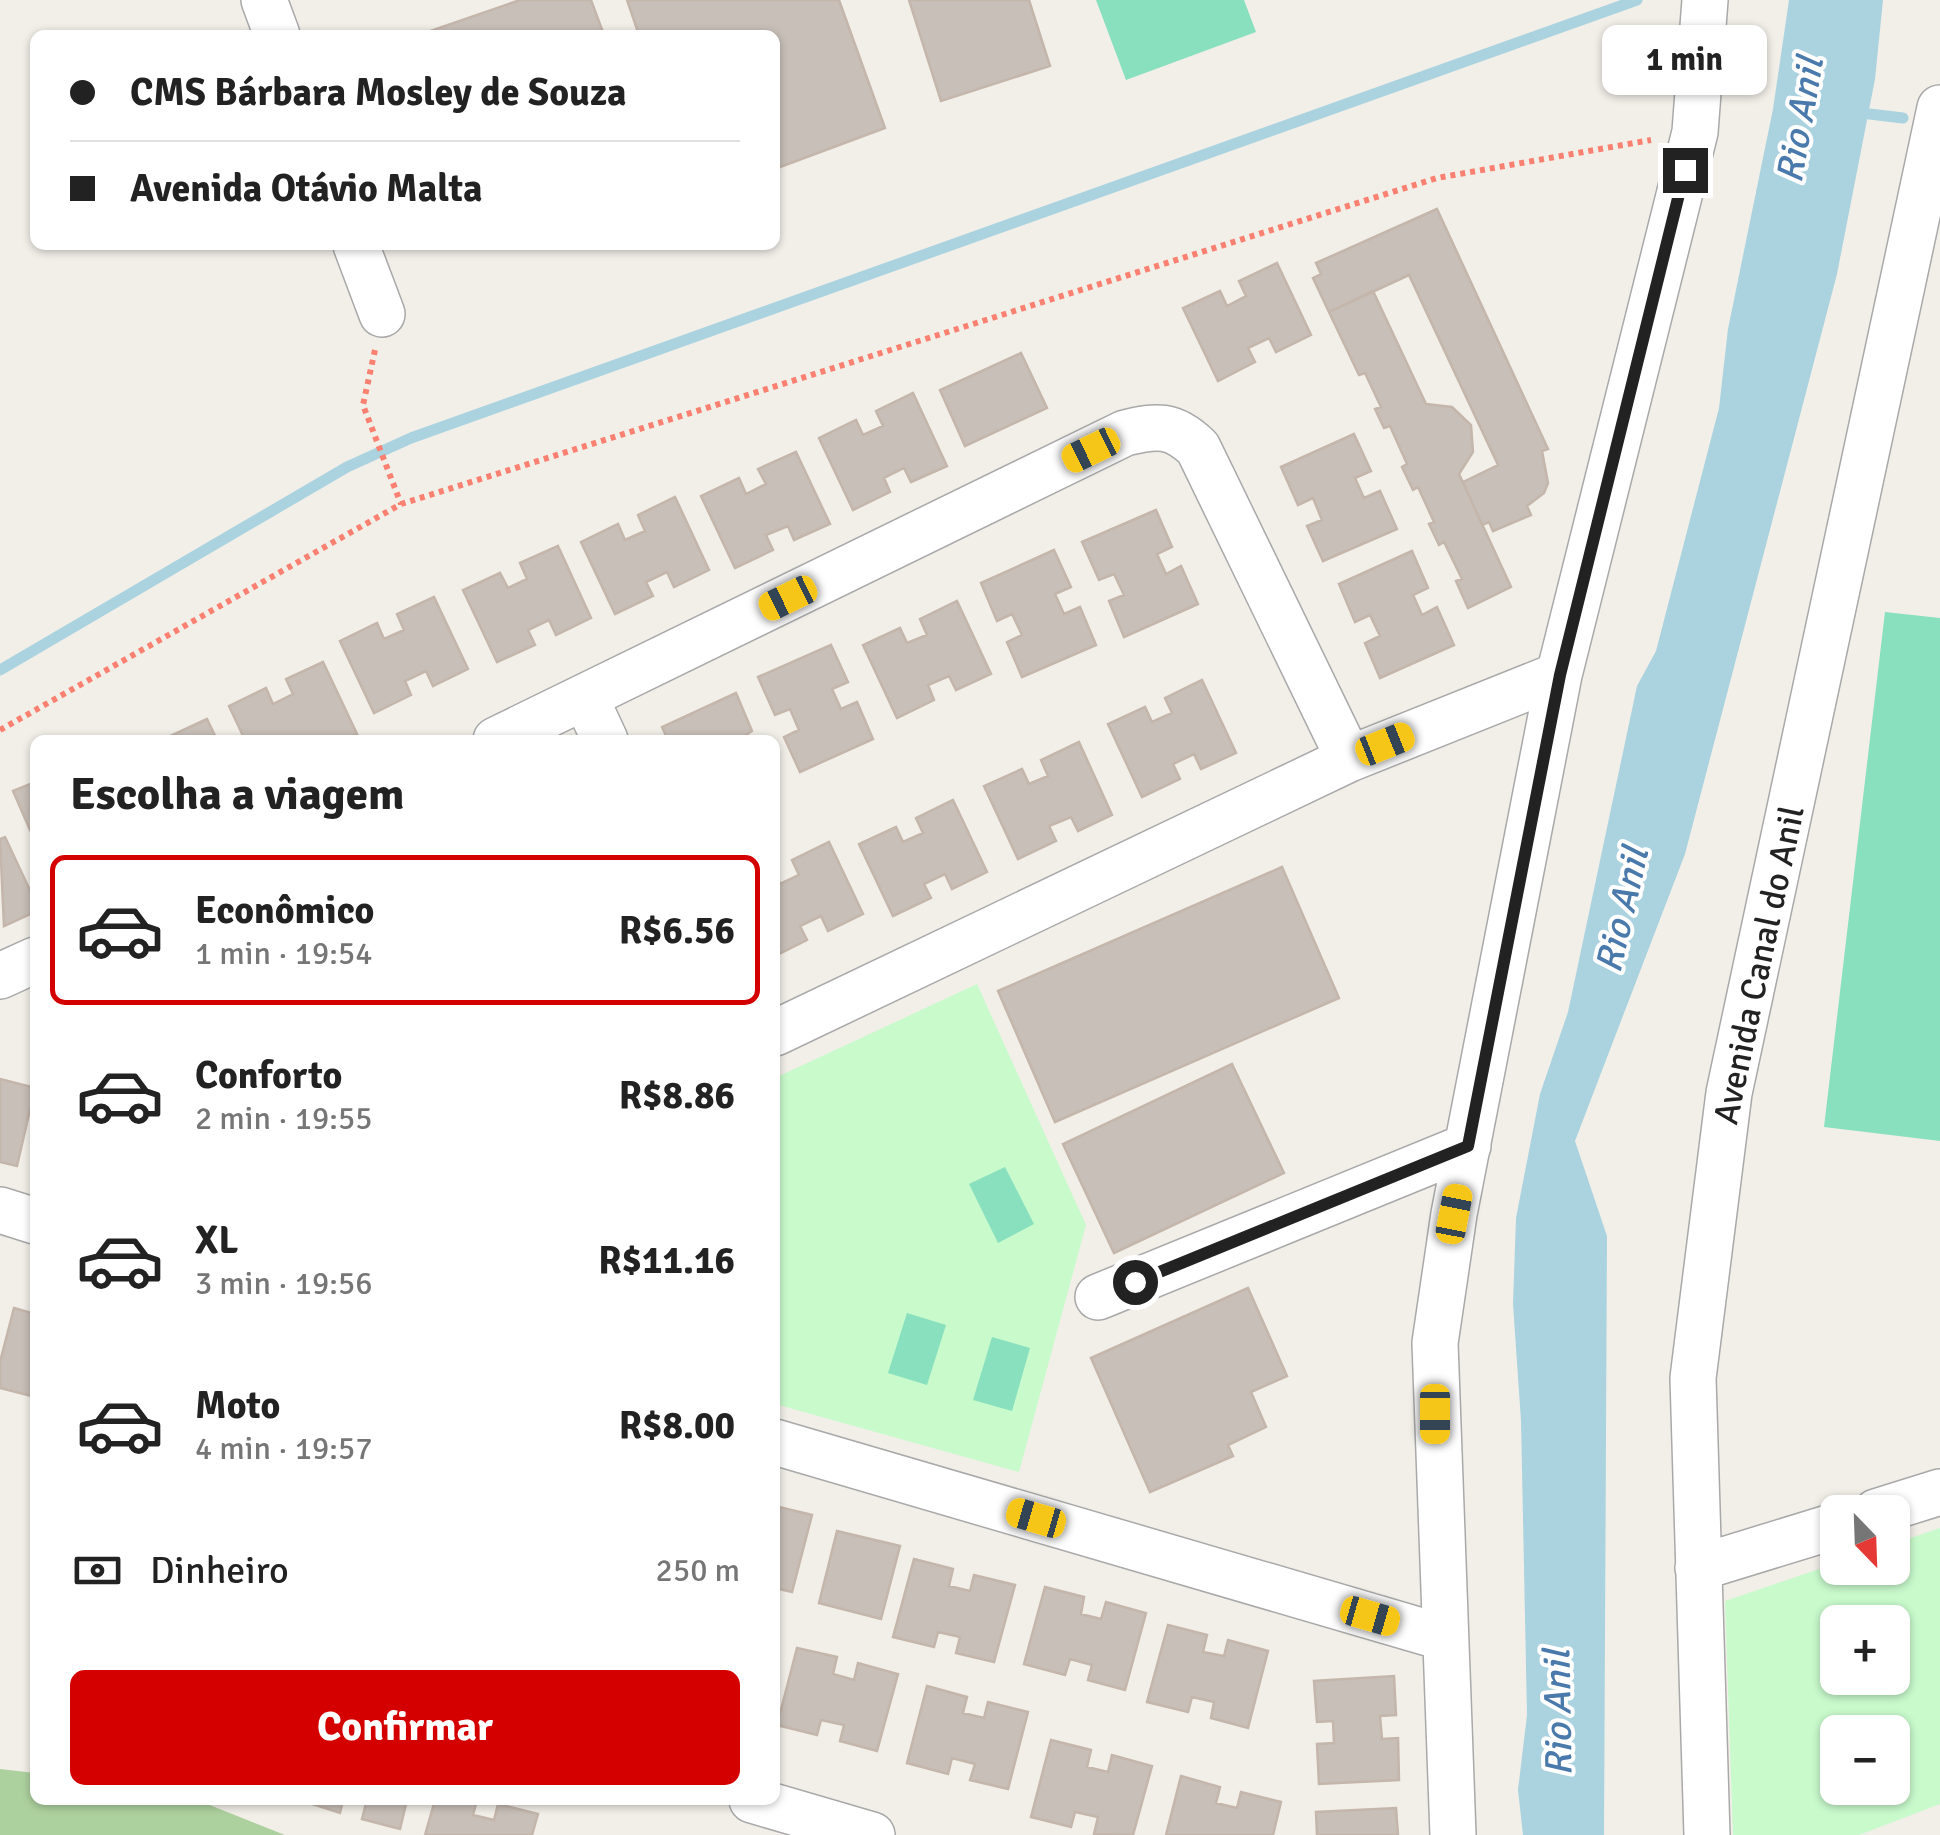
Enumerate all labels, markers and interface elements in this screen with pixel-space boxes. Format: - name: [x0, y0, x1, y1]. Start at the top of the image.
- callout: 1 min: [1602, 25, 1768, 95]
- text: 1 min: [1646, 40, 1723, 79]
- water label: Rio Anil: [1766, 51, 1835, 186]
- text: CMS Bárbara Mosley de Souza: [130, 69, 627, 116]
- route end: [1663, 148, 1708, 193]
- text: Avenida Otávio Malta: [130, 165, 482, 212]
- car: [1057, 423, 1125, 477]
- car: [754, 571, 822, 625]
- car: [1352, 719, 1418, 769]
- text: Escolha a viagem: [70, 767, 404, 822]
- street label: Avenida Canal do Anil: [1704, 802, 1814, 1128]
- water label: Rio Anil: [1585, 840, 1660, 977]
- icon: car: [75, 885, 165, 975]
- text: Econômico: [195, 887, 374, 934]
- text: R$6.56: [619, 907, 735, 954]
- text: 1 min · 19:54: [195, 934, 373, 973]
- icon: car: [75, 1050, 165, 1140]
- text: Conforto: [195, 1052, 342, 1099]
- text: R$8.86: [619, 1072, 735, 1119]
- text: 2 min · 19:55: [195, 1099, 373, 1138]
- car: [1434, 1182, 1474, 1246]
- icon: car: [75, 1215, 165, 1305]
- text: XL: [195, 1217, 238, 1264]
- text: R$11.16: [598, 1237, 735, 1284]
- route start: [1113, 1260, 1158, 1305]
- text: 3 min · 19:56: [195, 1264, 373, 1303]
- icon: car: [75, 1380, 165, 1470]
- text: Moto: [195, 1382, 280, 1429]
- car: [1420, 1384, 1450, 1444]
- text: R$8.00: [619, 1402, 735, 1449]
- text: 4 min · 19:57: [195, 1429, 373, 1468]
- car: [1003, 1495, 1069, 1541]
- north arrow: [1820, 1495, 1910, 1585]
- map controls: [1820, 1495, 1910, 1805]
- icon: cash: [70, 1543, 125, 1598]
- text: Dinheiro: [150, 1547, 289, 1594]
- text: 250 m: [656, 1551, 740, 1590]
- car: [1337, 1593, 1403, 1639]
- button: +: [1820, 1605, 1910, 1695]
- water label: Rio Anil: [1533, 1646, 1583, 1777]
- button: Confirmar: [70, 1670, 740, 1785]
- button: −: [1820, 1715, 1910, 1805]

